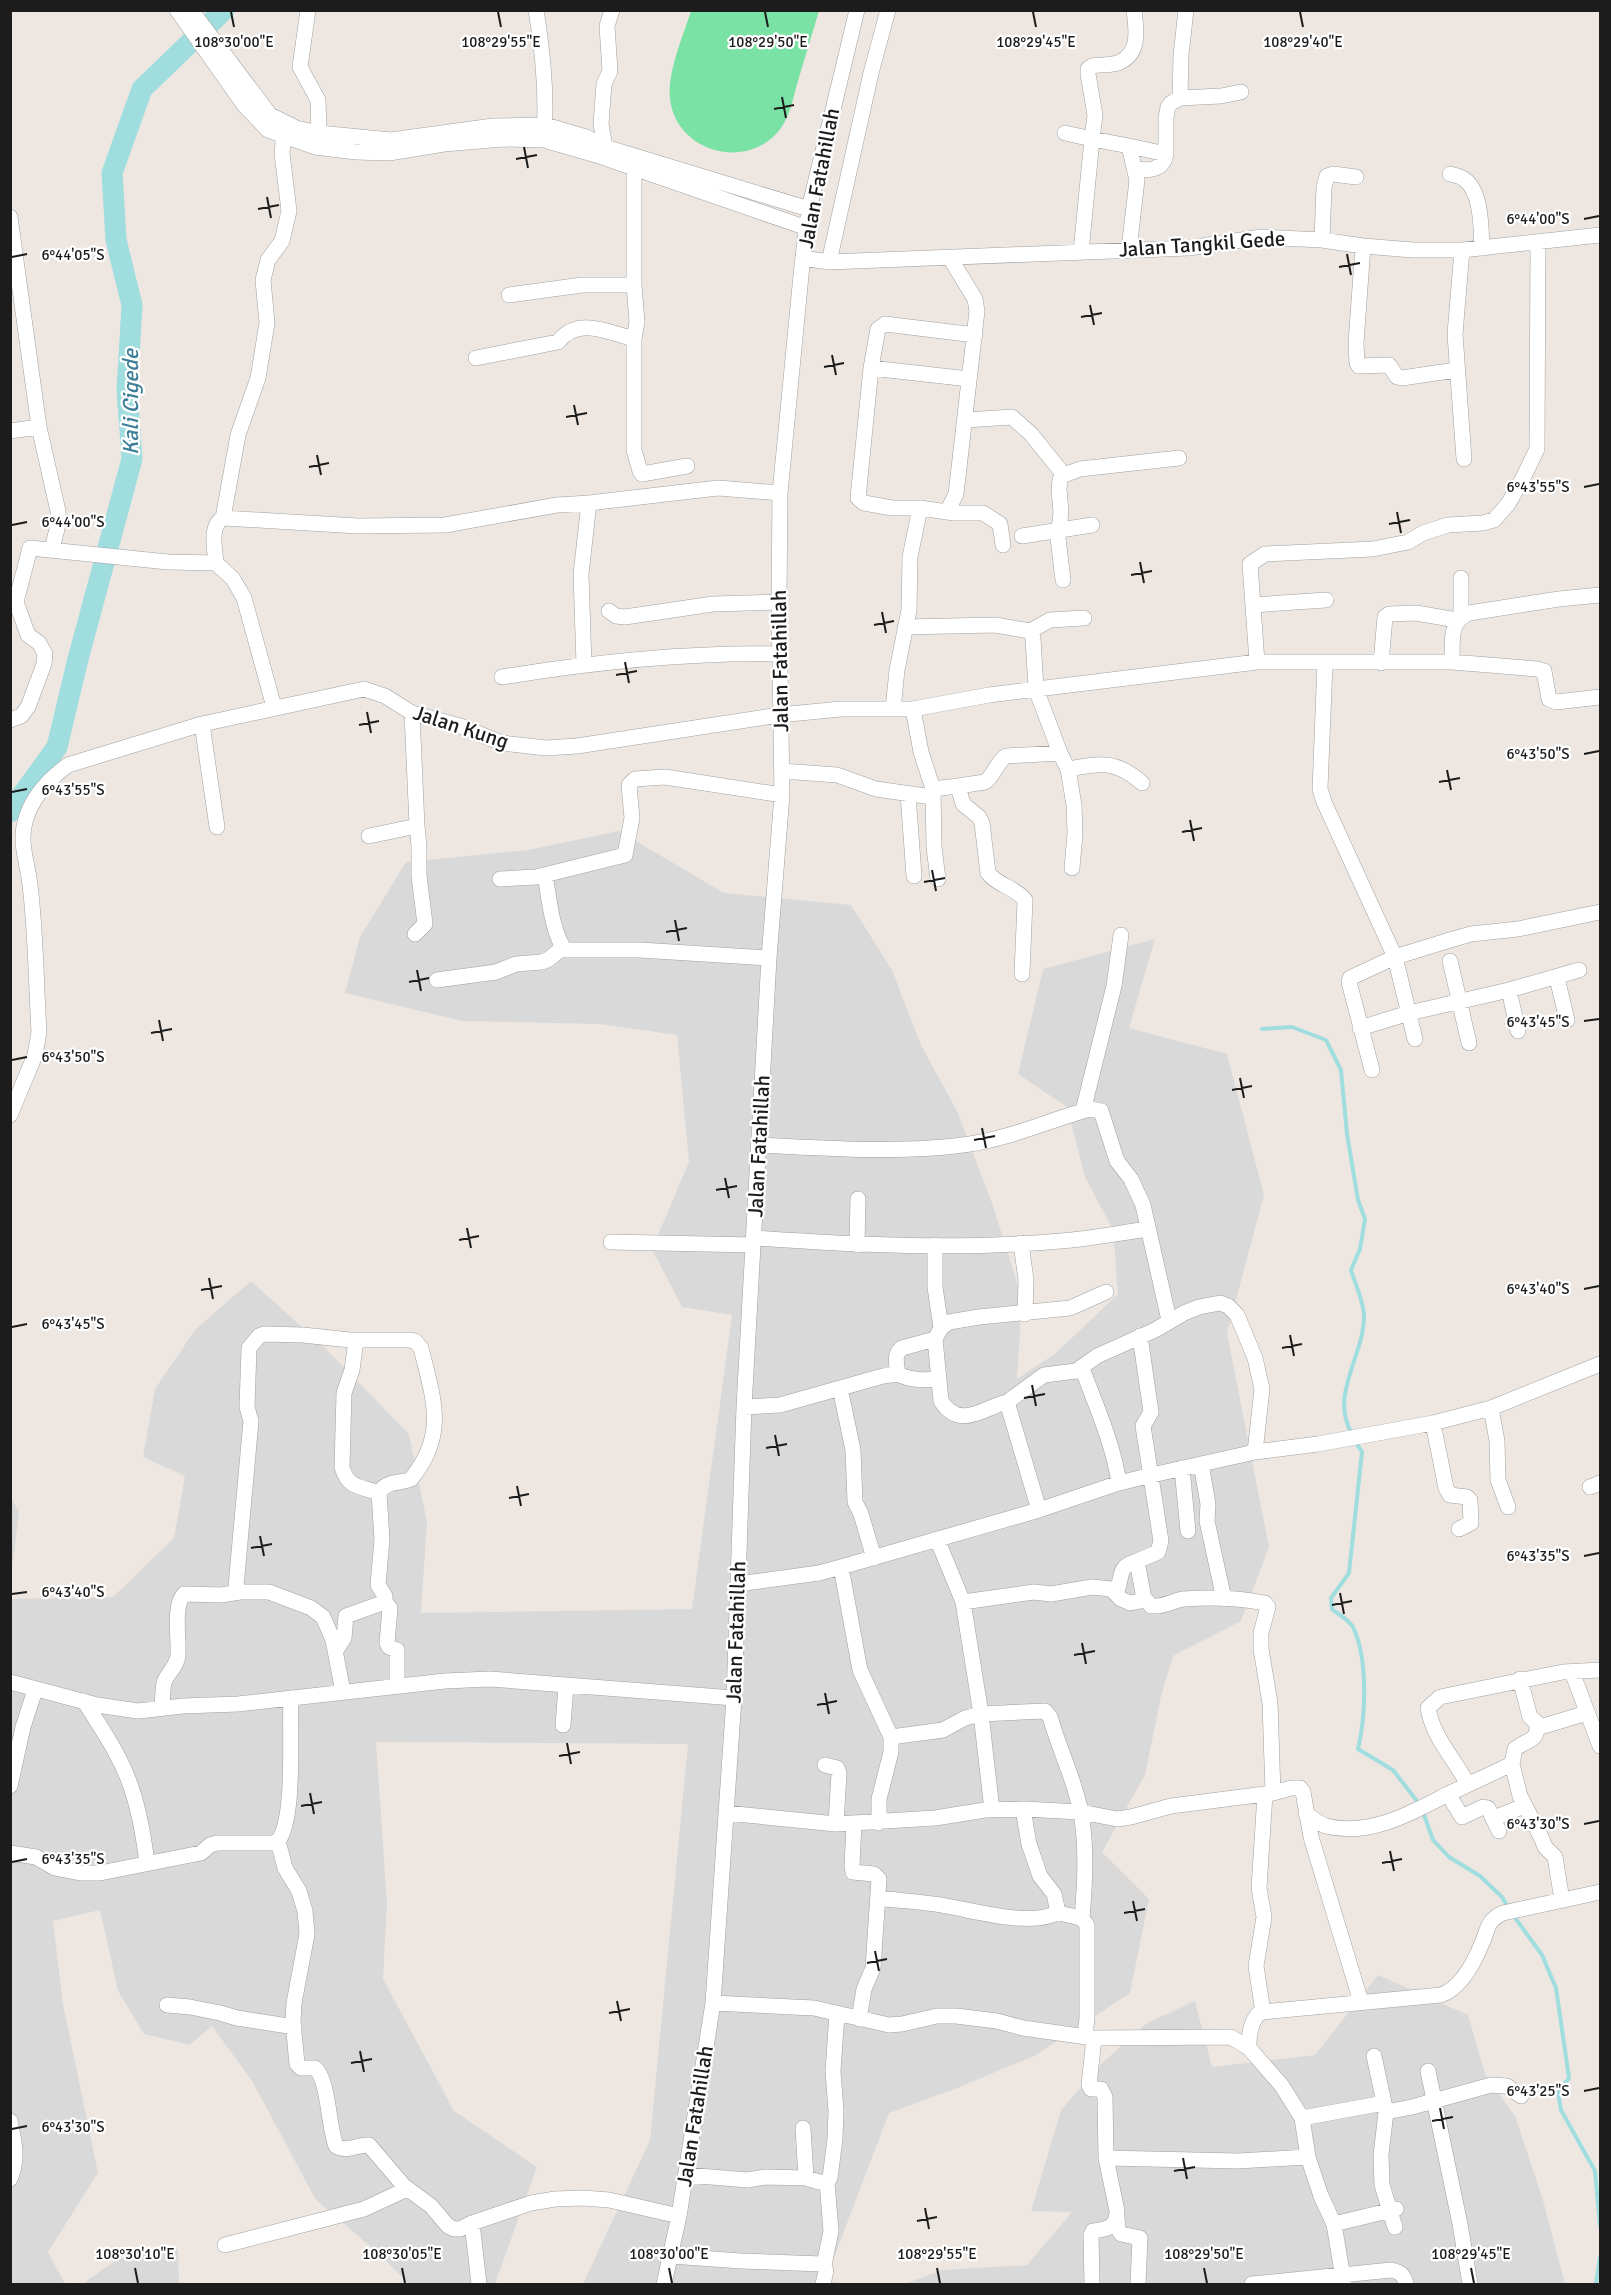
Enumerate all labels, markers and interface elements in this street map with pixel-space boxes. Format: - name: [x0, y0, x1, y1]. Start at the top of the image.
- text: 108°30'00"E: [194, 33, 274, 51]
- text: 108°29'55"E: [461, 33, 541, 51]
- text: 108°29'50"E: [728, 33, 808, 51]
- text: 108°29'45"E: [996, 33, 1076, 51]
- text: 108°29'40"E: [1263, 33, 1343, 51]
- street label: Jalan Fatahillah: [793, 106, 845, 250]
- text: 6°44'00"S: [1506, 210, 1570, 228]
- street label: Jalan Tangkil Gede: [1118, 225, 1286, 263]
- text: 6°44'05"S: [41, 246, 105, 264]
- water label: Kali Cigede: [117, 348, 144, 455]
- text: 6°43'55"S: [1506, 478, 1570, 496]
- text: 6°44'00"S: [41, 513, 105, 531]
- street label: Jalan Fatahillah: [766, 590, 794, 732]
- street label: Jalan Kung: [410, 699, 512, 755]
- text: 6°43'50"S: [1506, 745, 1570, 763]
- text: 6°43'55"S: [41, 781, 105, 799]
- text: 6°43'45"S: [1506, 1013, 1570, 1031]
- text: 6°43'50"S: [41, 1048, 105, 1066]
- street label: Jalan Fatahillah: [742, 1074, 776, 1218]
- text: 6°43'40"S: [1506, 1280, 1570, 1298]
- text: 6°43'45"S: [41, 1315, 105, 1333]
- text: 6°43'35"S: [1506, 1547, 1570, 1565]
- street label: Jalan Fatahillah: [721, 1560, 751, 1704]
- text: 6°43'40"S: [41, 1583, 105, 1601]
- text: 6°43'30"S: [1506, 1815, 1570, 1833]
- text: 6°43'35"S: [41, 1850, 105, 1868]
- street label: Jalan Fatahillah: [671, 2044, 719, 2188]
- text: 6°43'25"S: [1506, 2082, 1570, 2100]
- text: 6°43'30"S: [41, 2118, 105, 2136]
- text: 108°30'10"E: [95, 2245, 175, 2263]
- text: 108°30'05"E: [362, 2245, 442, 2263]
- text: 108°30'00"E: [629, 2245, 709, 2263]
- text: 108°29'55"E: [897, 2245, 977, 2263]
- text: 108°29'50"E: [1164, 2245, 1244, 2263]
- text: 108°29'45"E: [1431, 2245, 1511, 2263]

